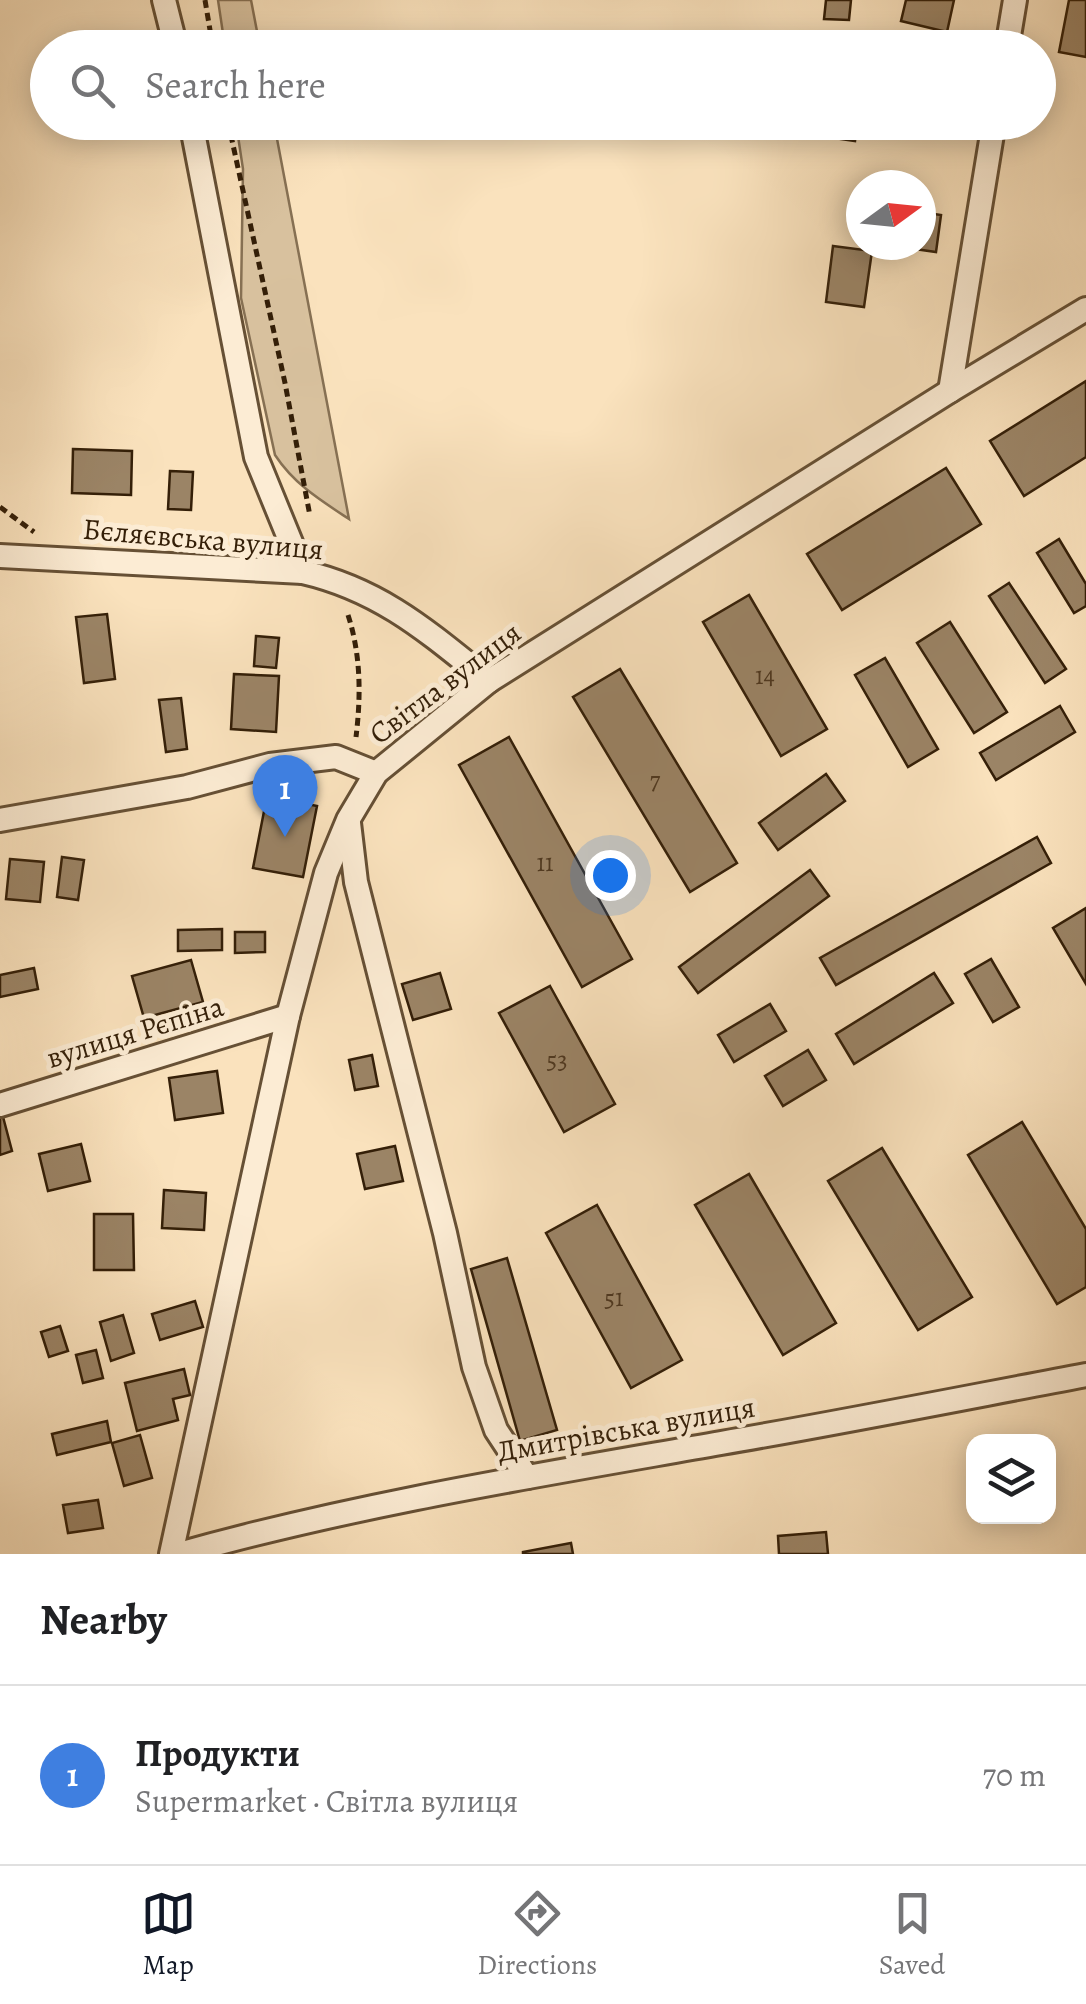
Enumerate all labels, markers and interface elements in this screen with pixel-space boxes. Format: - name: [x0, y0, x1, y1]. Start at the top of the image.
- search box: [30, 30, 1056, 140]
- icon: search: [65, 58, 120, 113]
- text: Search here: [145, 59, 326, 111]
- north arrow: [846, 170, 936, 260]
- street label: Бєляєвська вулиця: [81, 509, 325, 569]
- street label: Світла вулиця: [361, 613, 529, 753]
- house number: 14: [755, 659, 775, 693]
- pin: 1: [252, 754, 318, 837]
- house number: 7: [650, 764, 661, 798]
- house number: 11: [536, 846, 554, 880]
- your location: [585, 850, 636, 901]
- street label: вулиця Рєпіна: [42, 986, 229, 1078]
- house number: 53: [546, 1043, 568, 1077]
- house number: 51: [604, 1281, 624, 1315]
- street label: Дмитрівська вулиця: [494, 1387, 758, 1471]
- map controls: [966, 1434, 1056, 1524]
- button: layers: [966, 1434, 1056, 1524]
- text: Nearby: [40, 1591, 167, 1648]
- text: Продукти: [135, 1727, 300, 1779]
- text: 1: [67, 1753, 78, 1797]
- text: 70 m: [983, 1753, 1046, 1797]
- text: Supermarket · Світла вулиця: [135, 1779, 518, 1823]
- tab: Map: [141, 1886, 196, 1984]
- tab: Directions: [477, 1886, 597, 1984]
- tab: Saved: [879, 1886, 945, 1984]

